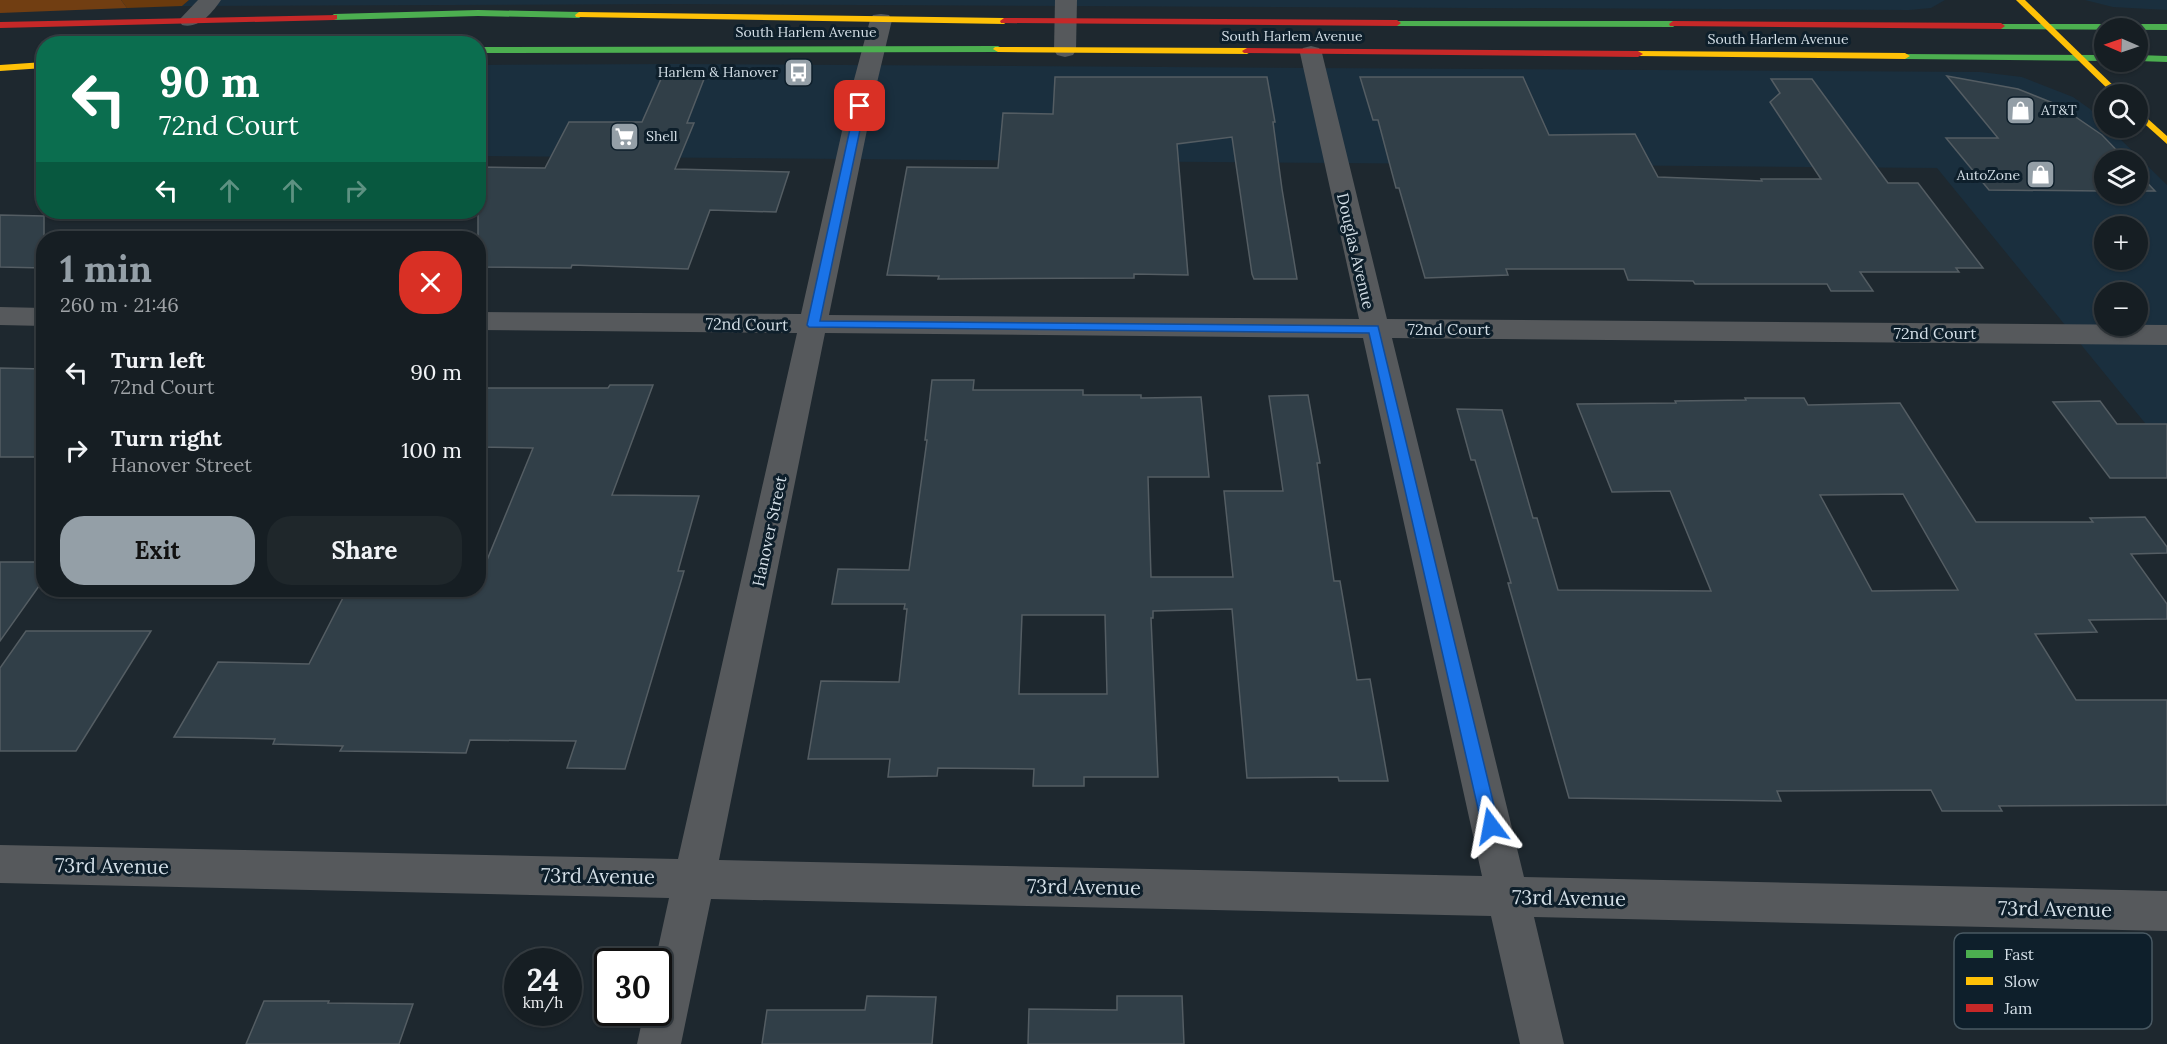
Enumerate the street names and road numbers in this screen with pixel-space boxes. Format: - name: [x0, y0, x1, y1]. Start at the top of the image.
- street label: South Harlem Avenue: [735, 23, 877, 41]
- street label: South Harlem Avenue: [1221, 27, 1363, 45]
- street label: South Harlem Avenue: [1707, 30, 1849, 48]
- street label: Douglas Avenue: [1333, 191, 1379, 311]
- street label: 72nd Court: [705, 313, 789, 335]
- street label: 72nd Court: [1408, 319, 1491, 339]
- street label: 72nd Court: [1894, 323, 1977, 343]
- street label: Hanover Street: [747, 473, 791, 588]
- street label: 73rd Avenue: [55, 852, 169, 879]
- street label: 73rd Avenue: [541, 862, 655, 889]
- street label: 73rd Avenue: [1027, 873, 1141, 900]
- street label: 73rd Avenue: [1512, 884, 1626, 911]
- street label: 73rd Avenue: [1998, 895, 2112, 922]

